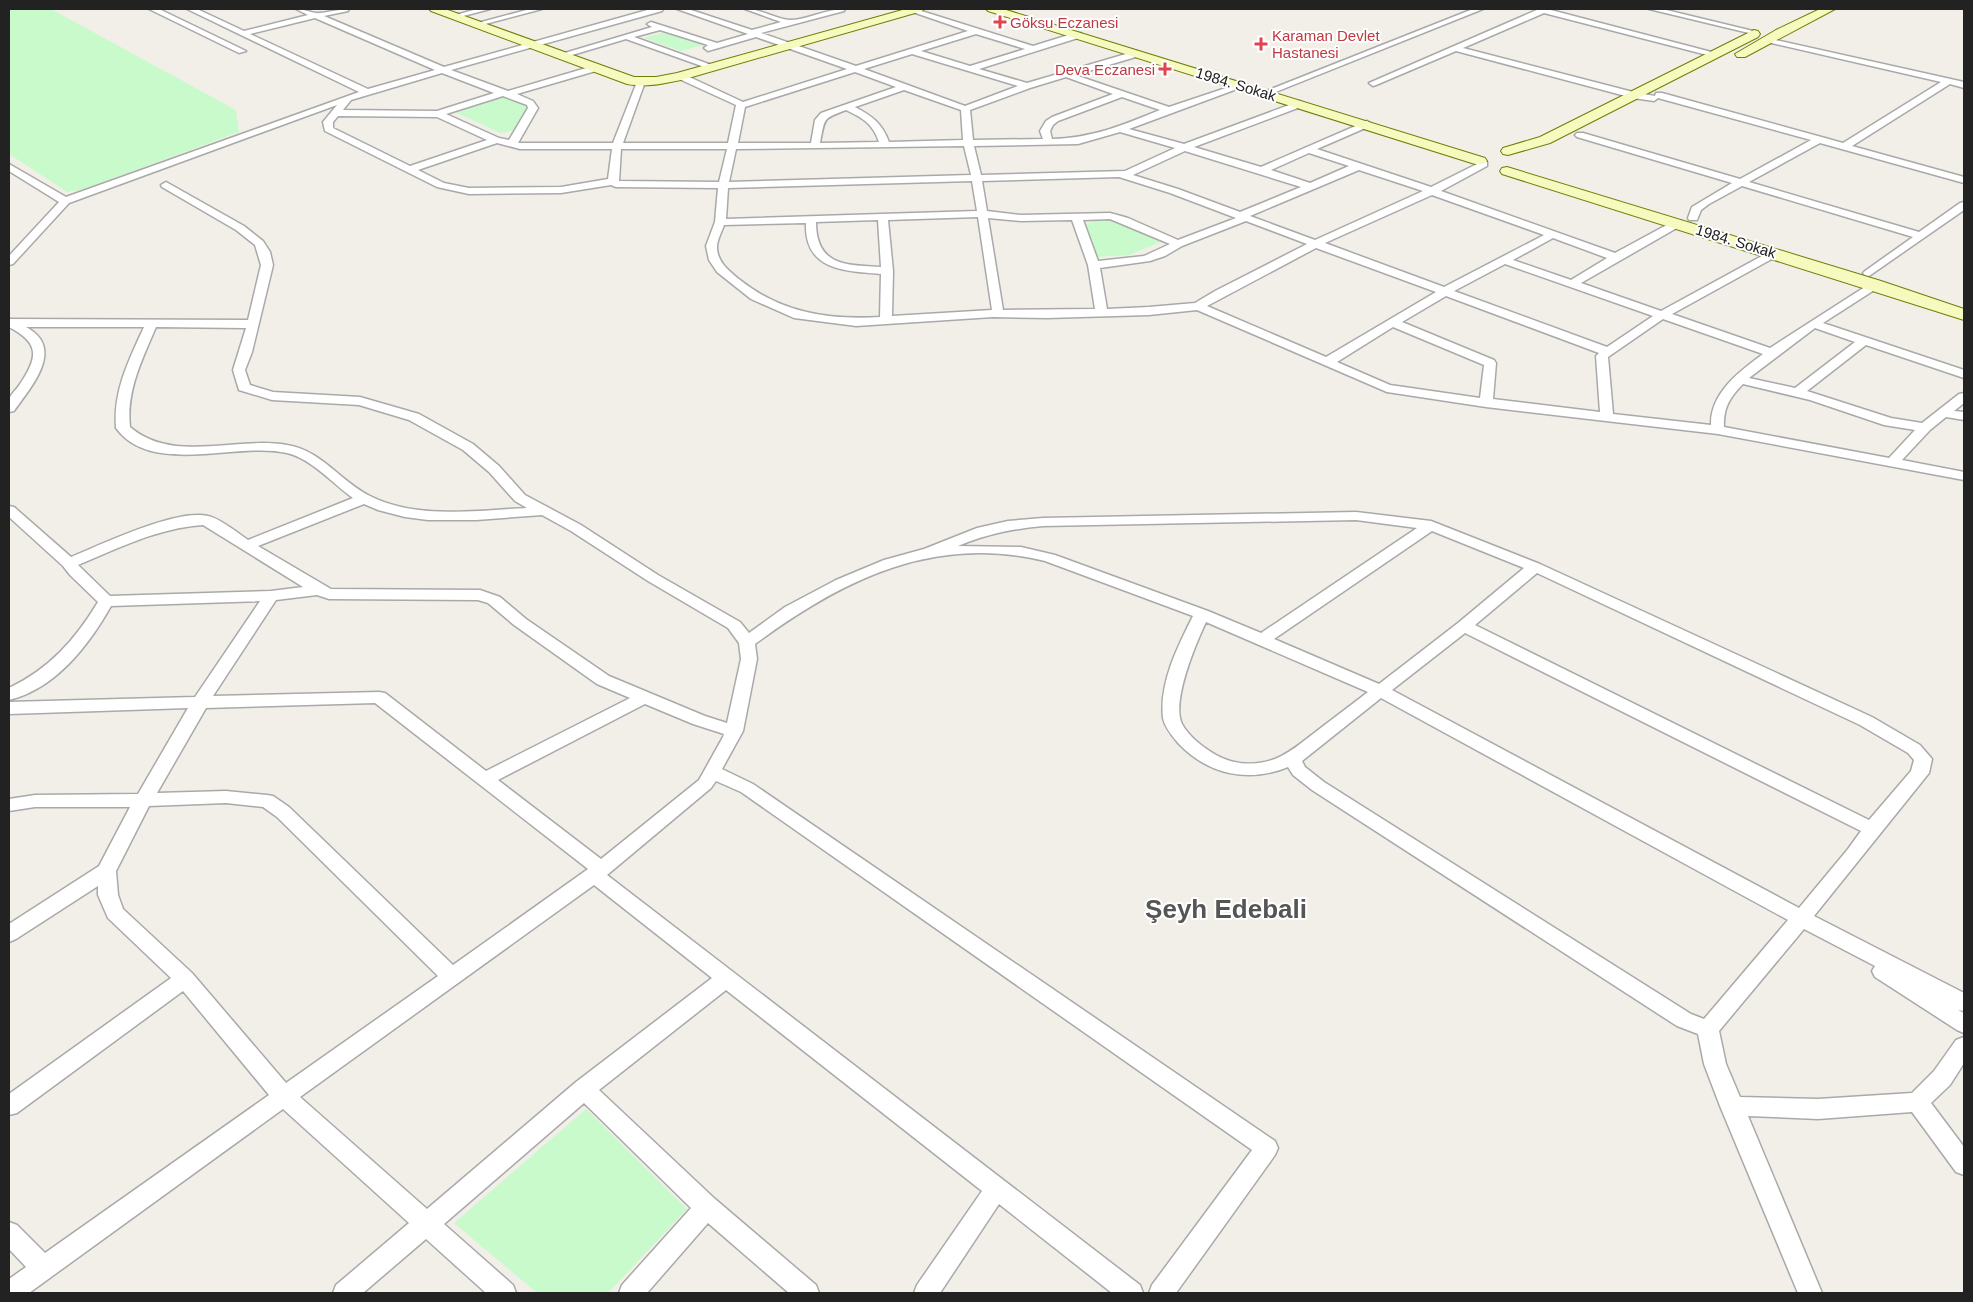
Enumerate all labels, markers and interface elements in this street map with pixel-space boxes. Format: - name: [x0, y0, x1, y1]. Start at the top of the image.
- place label: Göksu Eczanesi: [1010, 14, 1118, 31]
- marker: Göksu Eczanesi: [994, 16, 1006, 28]
- place label: Karaman Devlet Hastanesi: [1272, 27, 1380, 61]
- marker: Karaman Devlet Hastanesi: [1254, 37, 1268, 51]
- place label: Deva Eczanesi: [1055, 61, 1155, 78]
- marker: Deva Eczanesi: [1159, 63, 1171, 75]
- street label: 1984. Sokak: [1194, 64, 1279, 104]
- street label: 1984. Sokak: [1694, 221, 1779, 261]
- district label: Şeyh Edebali: [1145, 894, 1307, 924]

